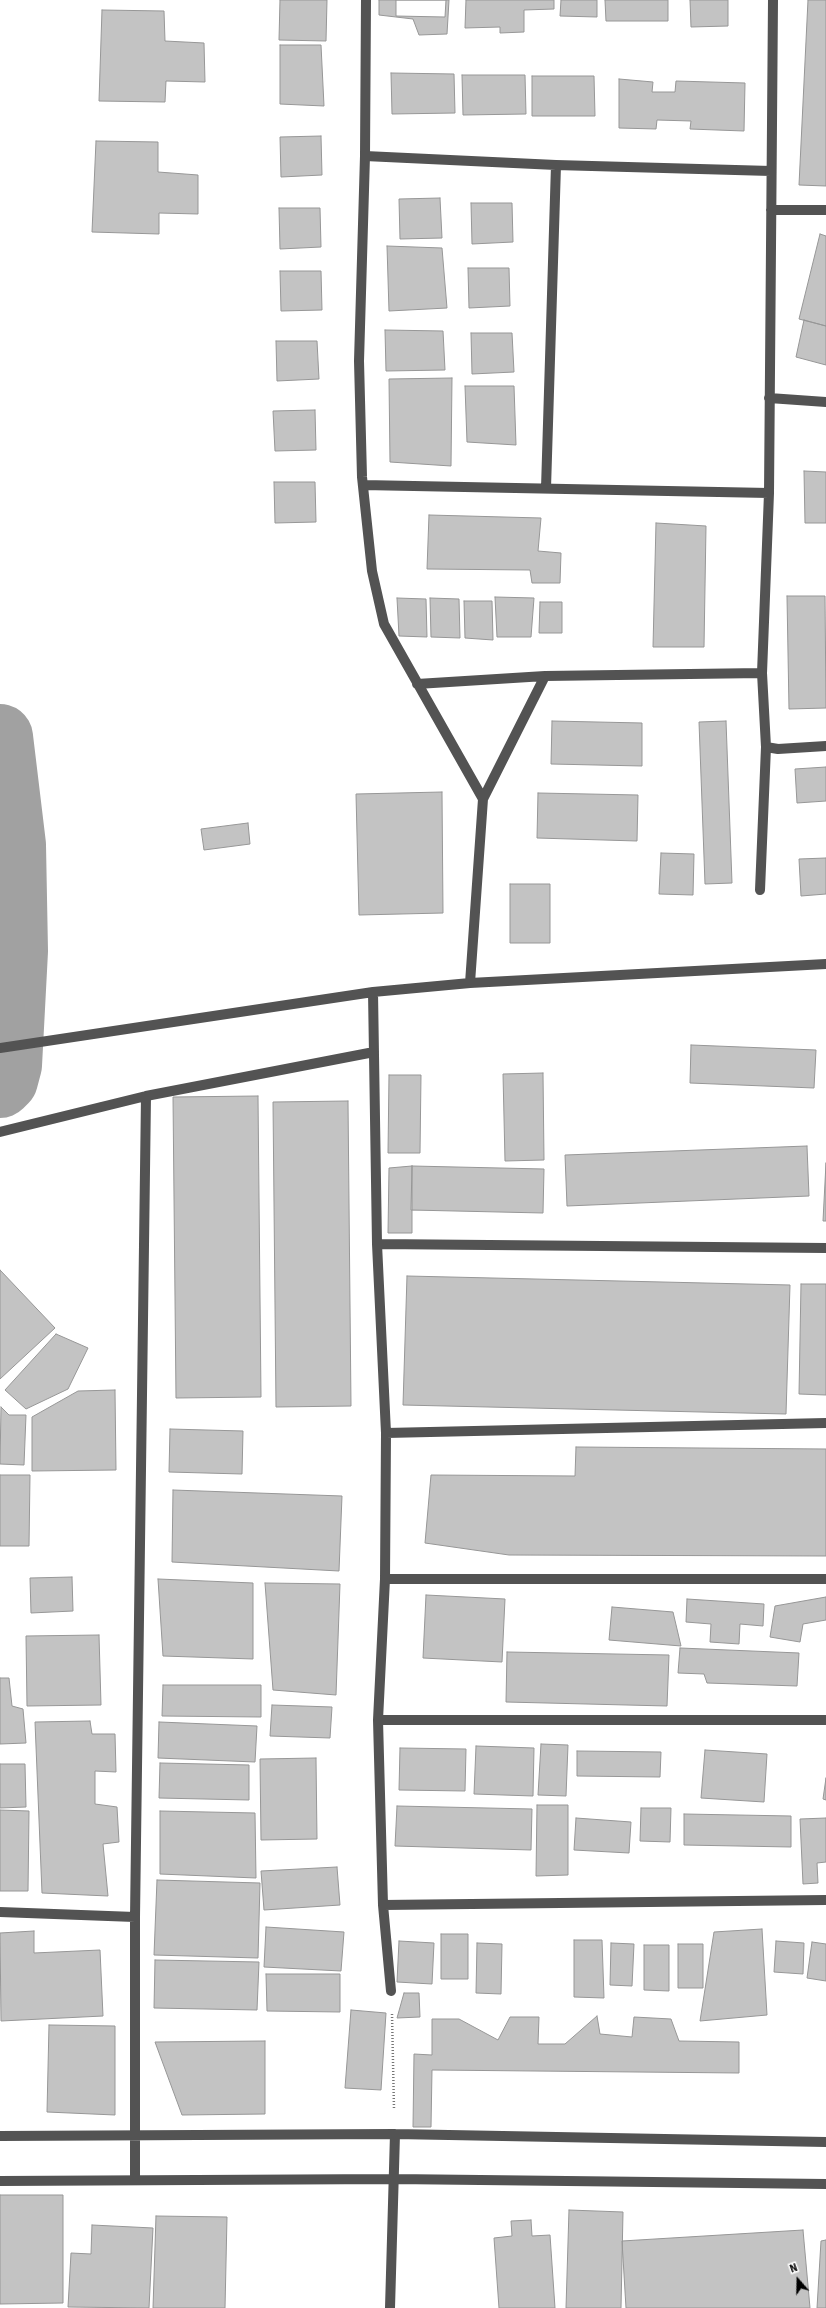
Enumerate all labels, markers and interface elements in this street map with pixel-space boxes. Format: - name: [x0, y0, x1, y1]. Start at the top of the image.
- north arrow: [778, 2260, 818, 2300]
- text: N: [788, 2260, 800, 2277]

